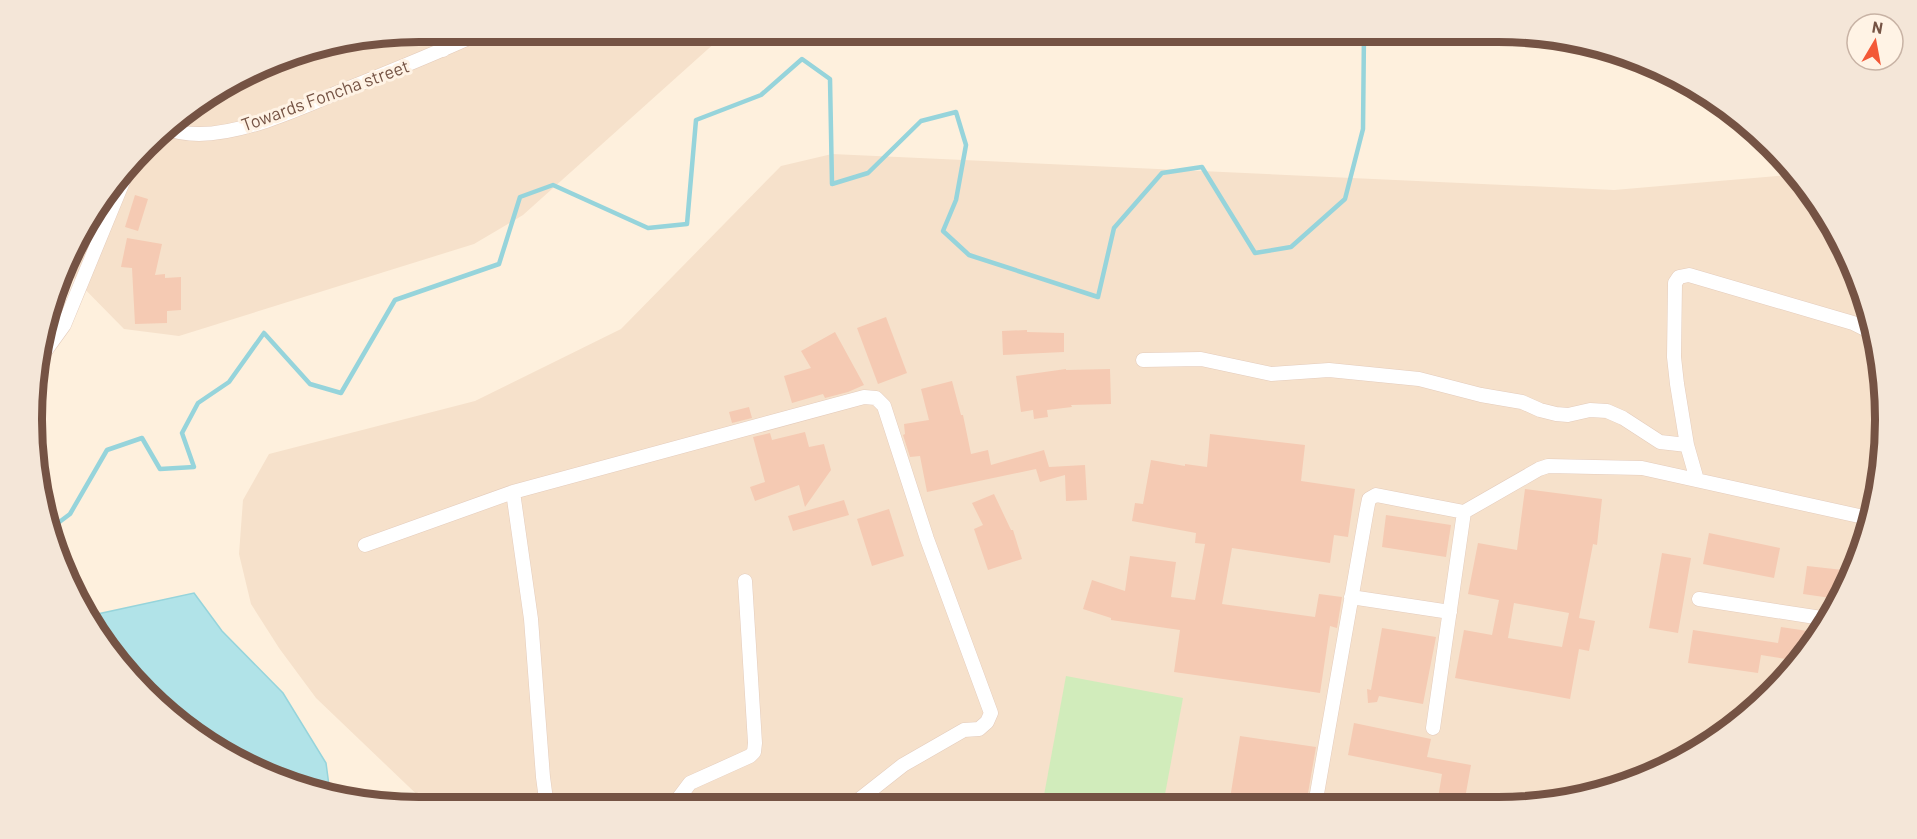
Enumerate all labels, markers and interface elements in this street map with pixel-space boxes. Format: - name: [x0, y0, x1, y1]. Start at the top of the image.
- north arrow: [1845, 12, 1905, 72]
- text: N: [1871, 16, 1885, 37]
- street label: Towards Foncha street: [238, 54, 412, 136]

